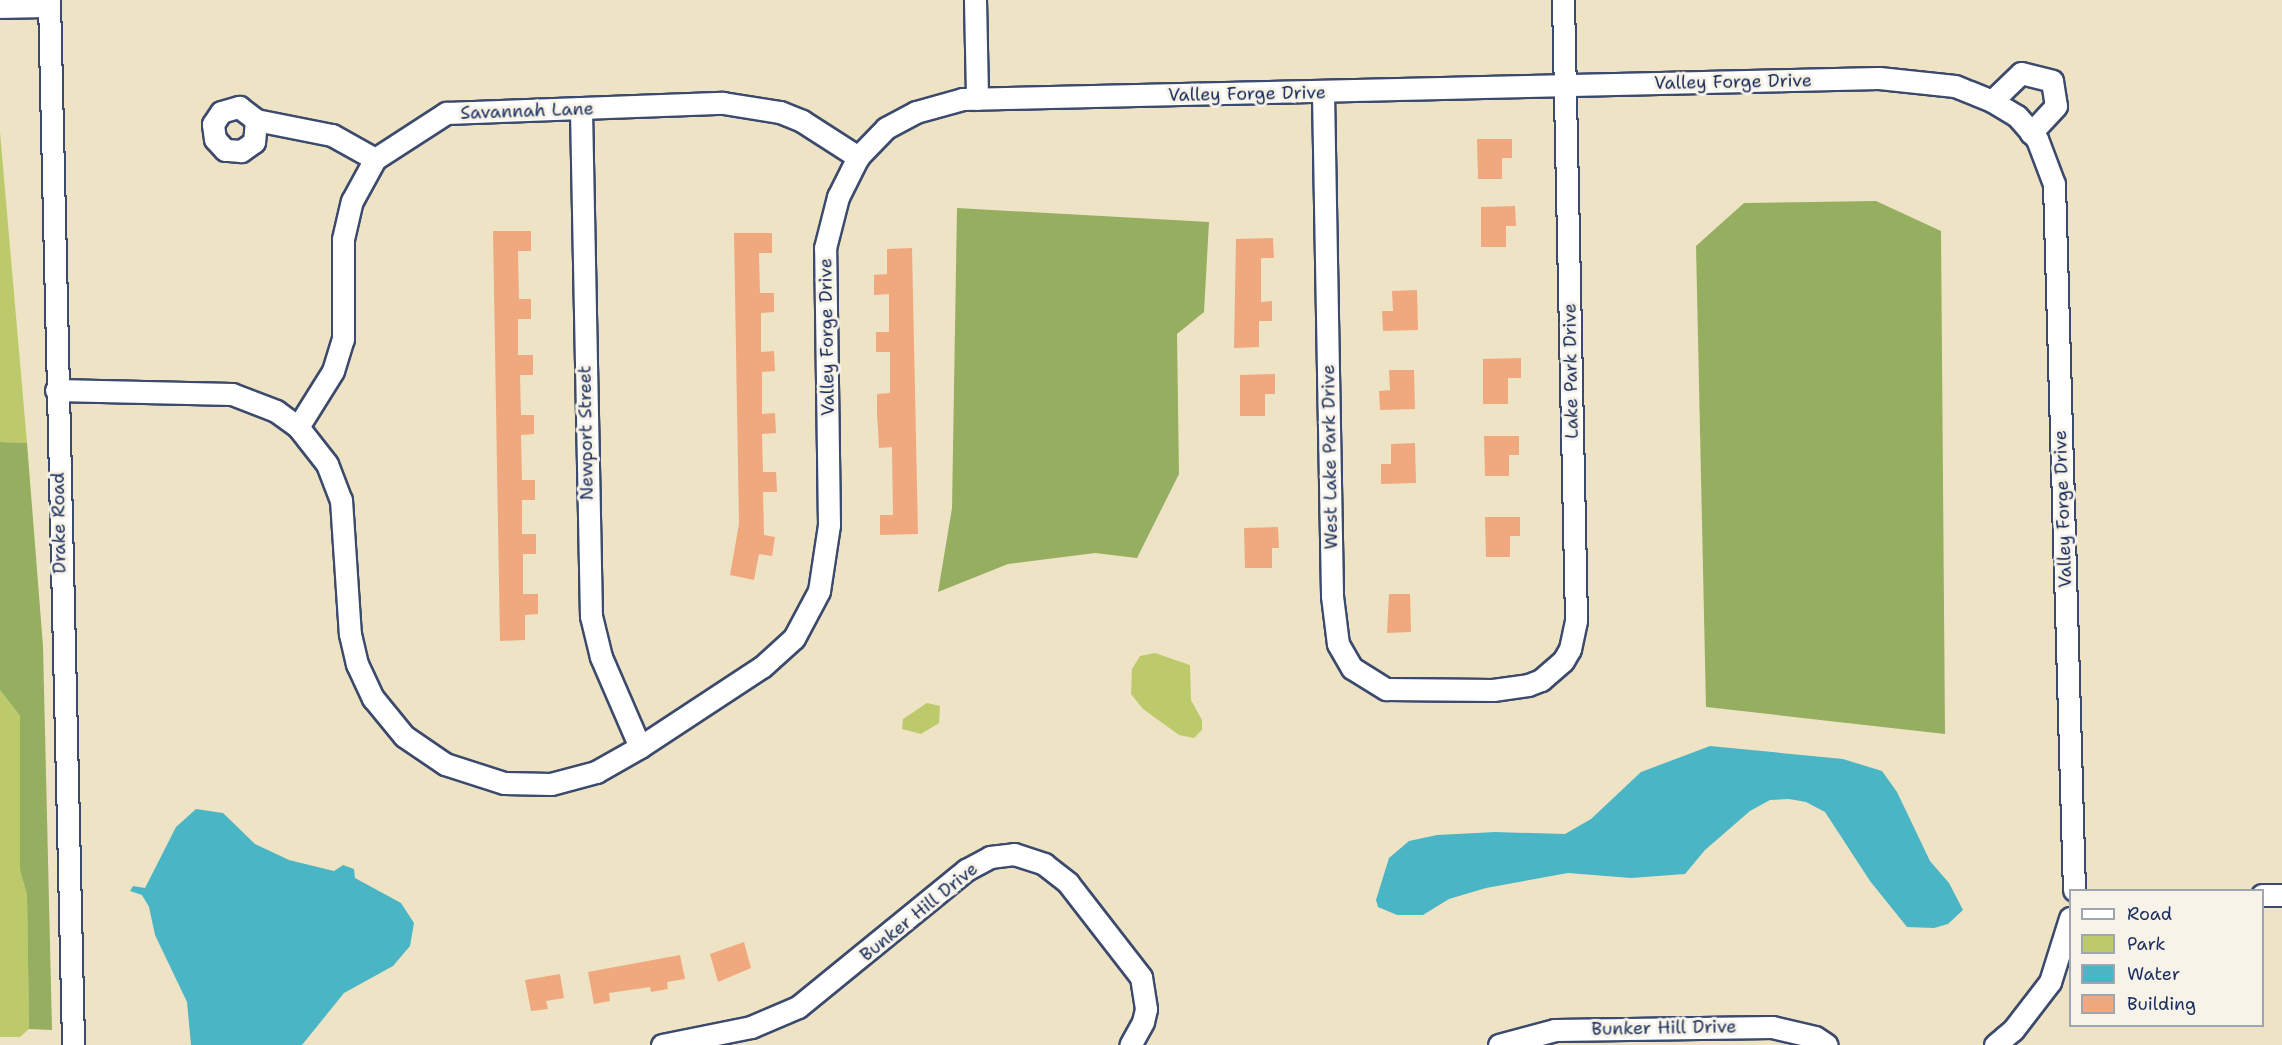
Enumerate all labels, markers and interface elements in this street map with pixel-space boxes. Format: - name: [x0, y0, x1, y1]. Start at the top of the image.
- street label: Valley Forge Drive: [1654, 70, 1812, 94]
- street label: Valley Forge Drive: [1168, 82, 1326, 106]
- street label: Savannah Lane: [460, 98, 594, 124]
- street label: Valley Forge Drive: [815, 258, 839, 416]
- street label: Lake Park Drive: [1559, 303, 1583, 439]
- street label: West Lake Park Drive: [1318, 364, 1342, 550]
- street label: Newport Street: [574, 365, 598, 501]
- street label: Valley Forge Drive: [2049, 430, 2077, 588]
- street label: Drake Road: [47, 472, 71, 574]
- street label: Bunker Hill Drive: [856, 858, 982, 966]
- legend: [2069, 889, 2264, 1027]
- text: Road: [2127, 902, 2172, 926]
- text: Park: [2127, 932, 2166, 956]
- text: Water: [2127, 962, 2180, 986]
- text: Building: [2127, 992, 2196, 1016]
- street label: Bunker Hill Drive: [1591, 1016, 1737, 1040]

